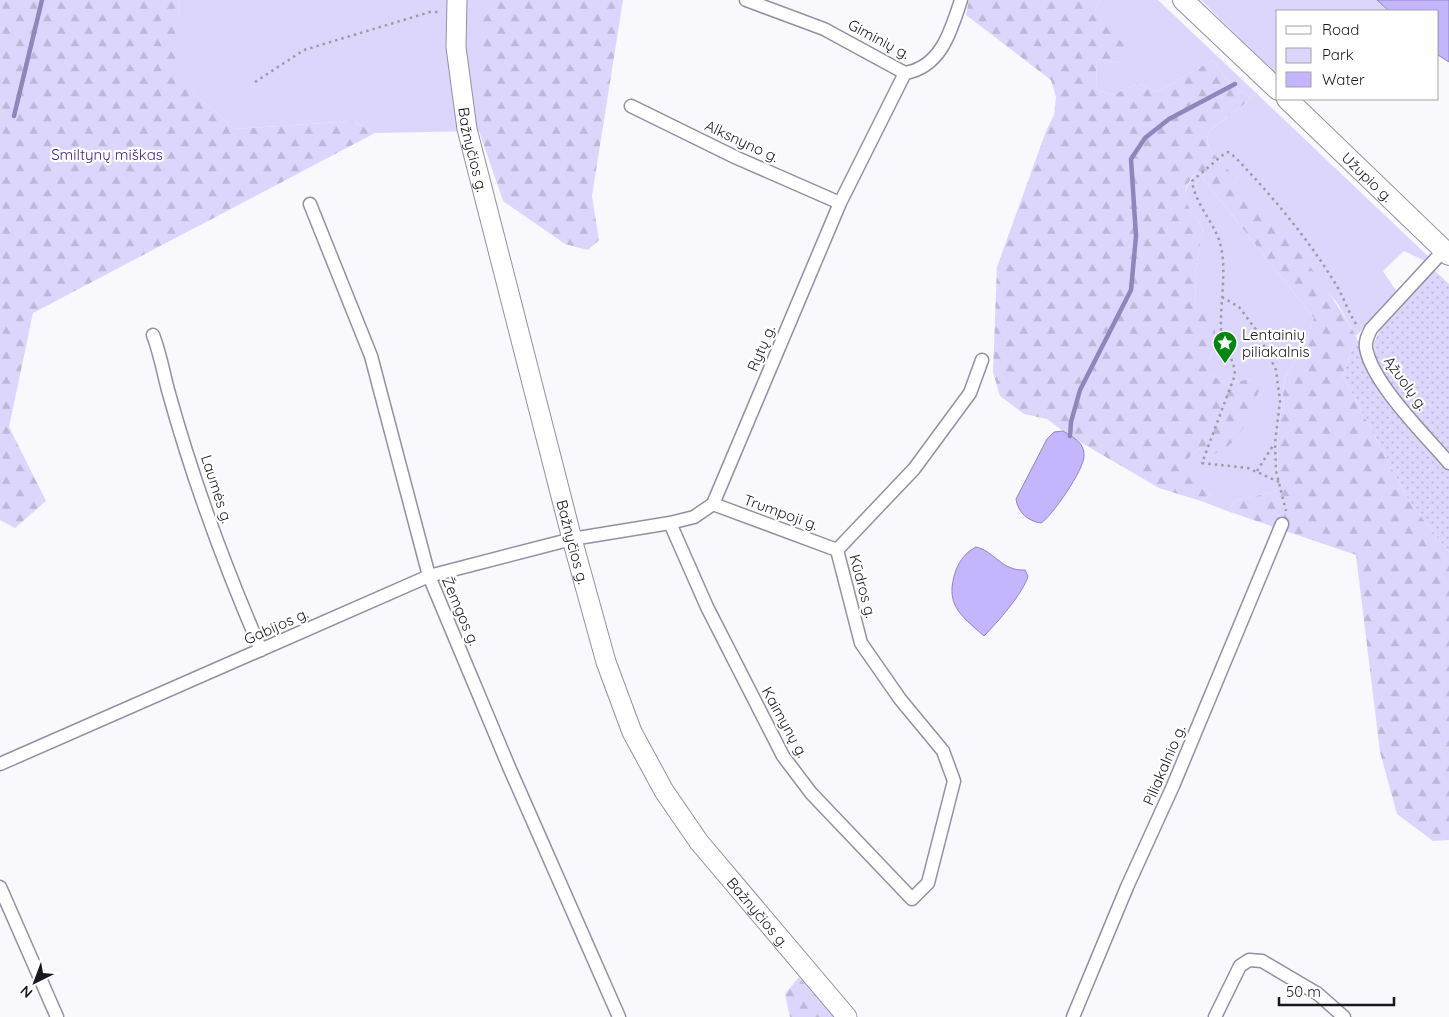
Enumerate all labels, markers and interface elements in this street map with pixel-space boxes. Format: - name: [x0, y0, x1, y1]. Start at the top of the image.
- legend: [1276, 10, 1439, 100]
- street label: Giminių g.: [845, 15, 913, 63]
- text: Road: [1322, 20, 1359, 39]
- text: Park: [1322, 45, 1354, 64]
- text: Water: [1322, 70, 1365, 89]
- street label: Bažnyčios g.: [455, 106, 492, 194]
- street label: Alksnyno g.: [702, 116, 782, 166]
- park label: Smiltynų miškas: [51, 145, 163, 164]
- street label: Užupio g.: [1338, 148, 1397, 206]
- street label: Rytų g.: [743, 322, 779, 374]
- place label: Lentainių piliakalnis: [1242, 325, 1309, 361]
- place icon: Lentainių piliakalnis: [1212, 330, 1238, 364]
- street label: Ąžuolų g.: [1380, 352, 1432, 414]
- street label: Laumės g.: [197, 452, 237, 526]
- street label: Trumpoji g.: [741, 490, 821, 534]
- street label: Bažnyčios g.: [553, 498, 593, 586]
- street label: Kūdros g.: [845, 552, 881, 620]
- street label: Žemgos g.: [438, 574, 484, 648]
- street label: Gabijos g.: [241, 603, 311, 649]
- street label: Kaimynų g.: [758, 683, 812, 761]
- street label: Piliakalnio g.: [1139, 722, 1189, 808]
- street label: Bažnyčios g.: [723, 873, 793, 951]
- north arrow: [10, 957, 60, 1007]
- scale bar: [1279, 974, 1394, 1006]
- text: N: [16, 982, 36, 1002]
- text: 50 m: [1286, 982, 1321, 1001]

